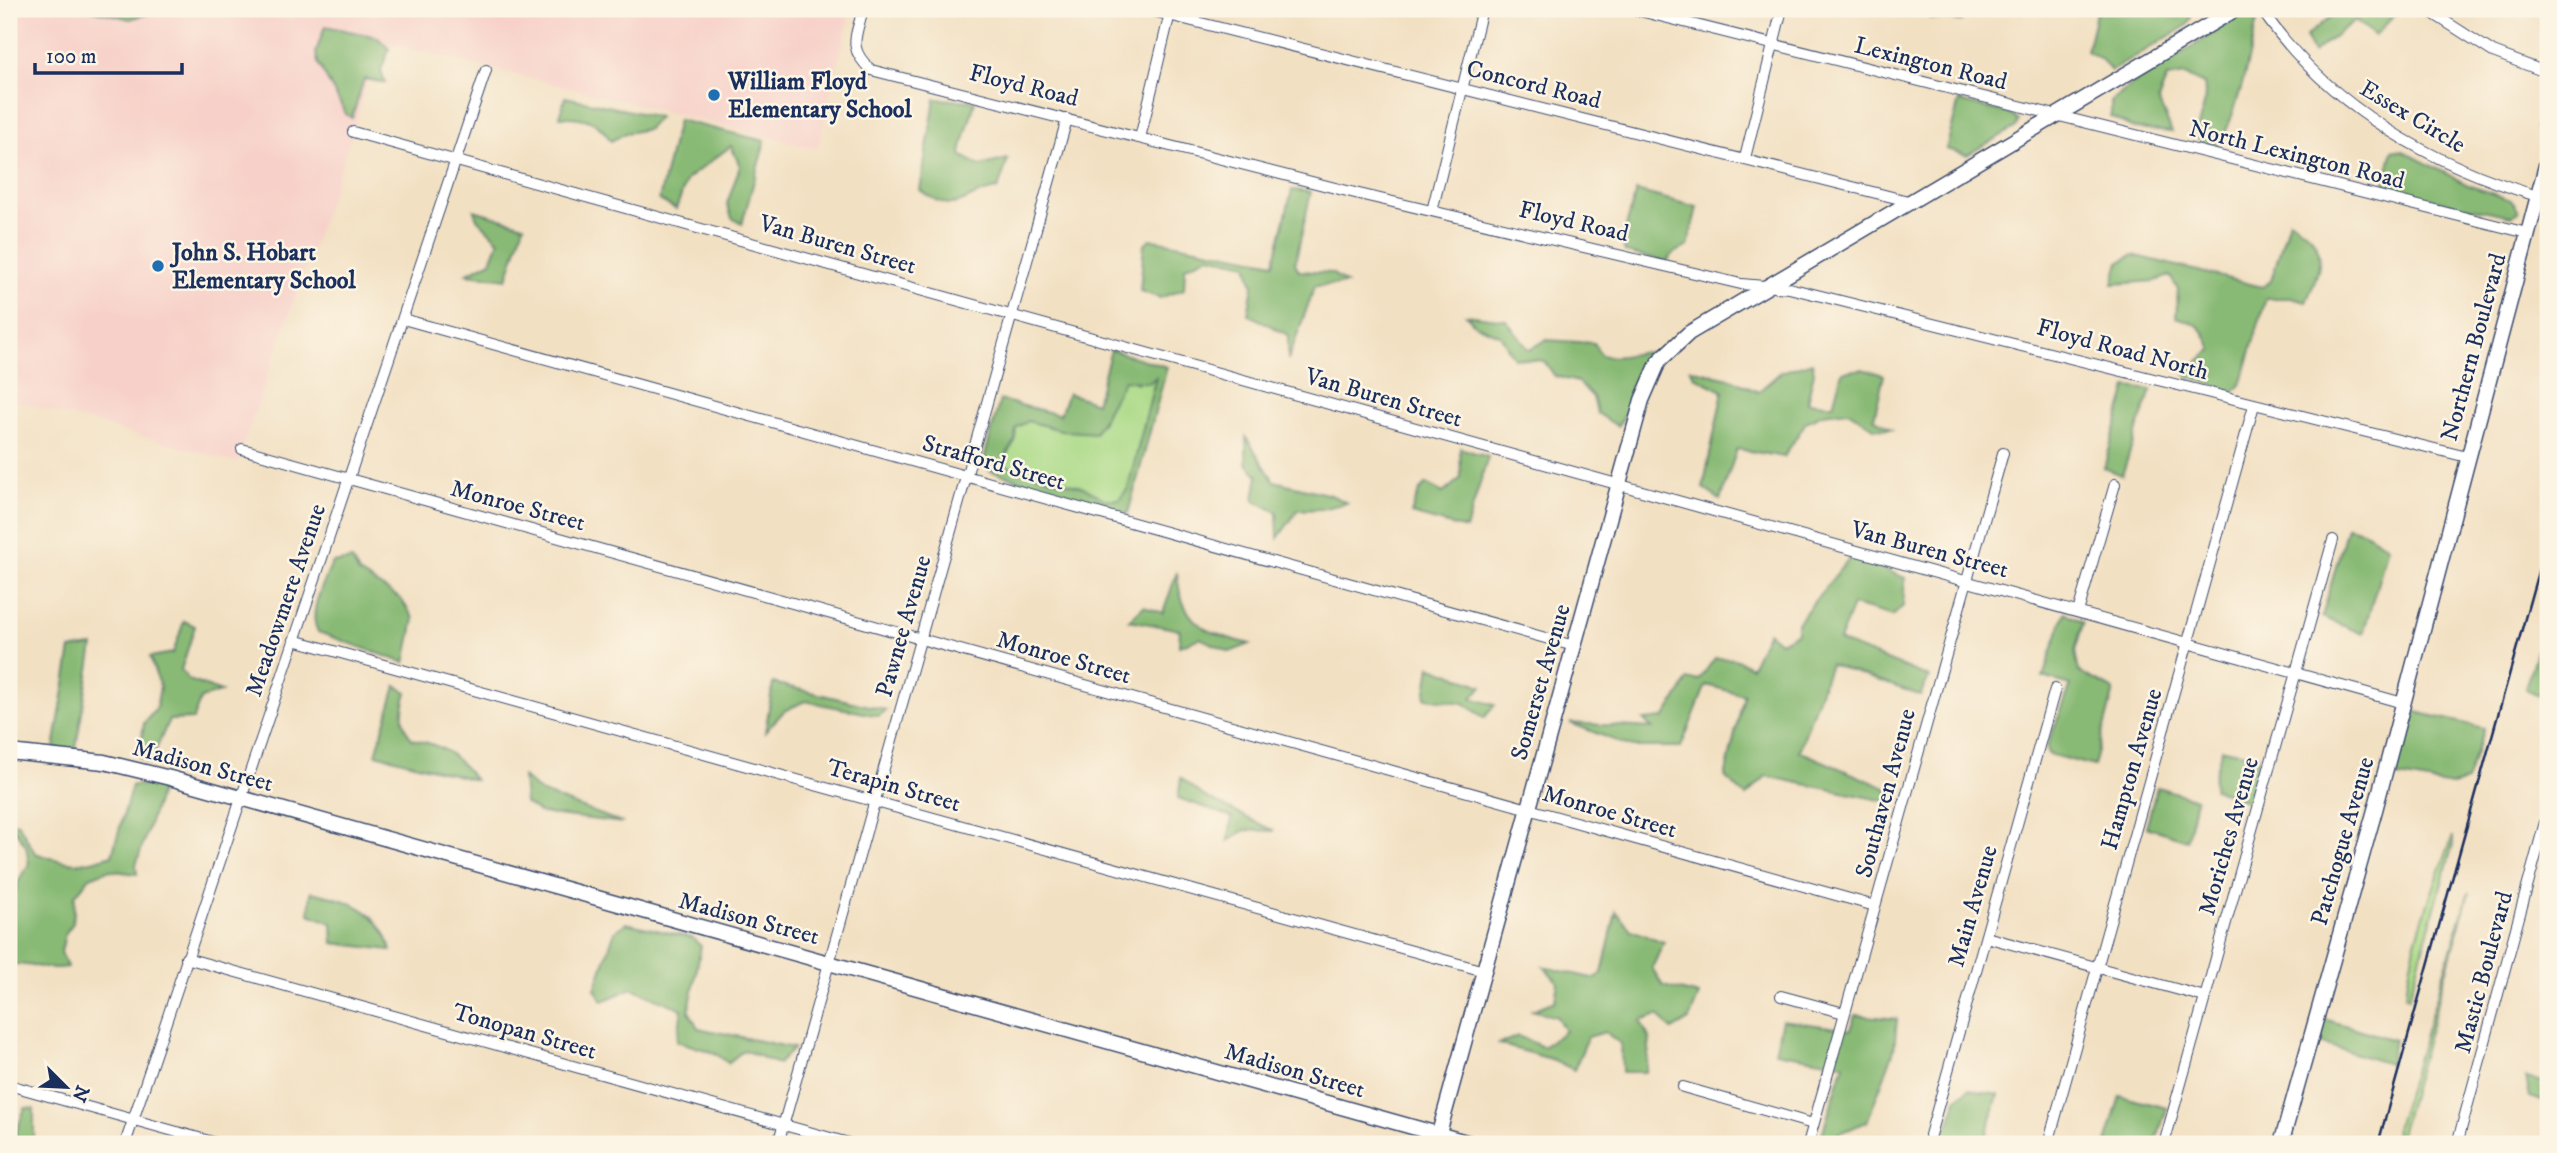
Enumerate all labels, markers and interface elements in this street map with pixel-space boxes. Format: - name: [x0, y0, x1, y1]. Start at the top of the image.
- street label: Lexington Road: [1851, 31, 2010, 97]
- scale bar: [35, 32, 182, 76]
- text: 100 m: [46, 44, 97, 70]
- street label: Concord Road: [1463, 54, 1604, 116]
- street label: Floyd Road: [966, 58, 1082, 114]
- place label: William Floyd Elementary School: [727, 67, 912, 125]
- street label: Essex Circle: [2354, 74, 2471, 160]
- marker: William Floyd Elementary School: [706, 87, 722, 103]
- street label: North Lexington Road: [2186, 114, 2408, 196]
- street label: Floyd Road: [1516, 195, 1632, 249]
- street label: Van Buren Street: [755, 208, 920, 282]
- place label: John S. Hobart Elementary School: [169, 238, 356, 296]
- street label: Northern Boulevard: [2434, 250, 2514, 445]
- marker: John S. Hobart Elementary School: [150, 258, 166, 274]
- street label: Floyd Road North: [2034, 313, 2212, 387]
- street label: Van Buren Street: [1301, 361, 1466, 435]
- street label: Strafford Street: [919, 428, 1069, 498]
- street label: Monroe Street: [447, 474, 589, 538]
- street label: Meadowmere Avenue: [239, 500, 333, 701]
- street label: Van Buren Street: [1847, 514, 2012, 585]
- street label: Pawnee Avenue: [869, 552, 939, 701]
- street label: Somerset Avenue: [1504, 601, 1578, 764]
- street label: Monroe Street: [993, 624, 1135, 692]
- street label: Hampton Avenue: [2095, 685, 2169, 854]
- street label: Southaven Avenue: [1849, 705, 1923, 881]
- street label: Madison Street: [129, 733, 277, 799]
- street label: Terapin Street: [824, 753, 964, 819]
- street label: Moriches Avenue: [2192, 754, 2266, 919]
- street label: Patchogue Avenue: [2305, 754, 2381, 929]
- street label: Monroe Street: [1539, 778, 1681, 846]
- street label: Main Avenue: [1941, 842, 2005, 971]
- street label: Madison Street: [675, 886, 823, 952]
- street label: Mastic Boulevard: [2448, 888, 2520, 1057]
- street label: Tonopan Street: [449, 997, 600, 1067]
- street label: Madison Street: [1221, 1037, 1369, 1105]
- north arrow: [32, 1052, 102, 1122]
- text: N: [66, 1081, 94, 1105]

